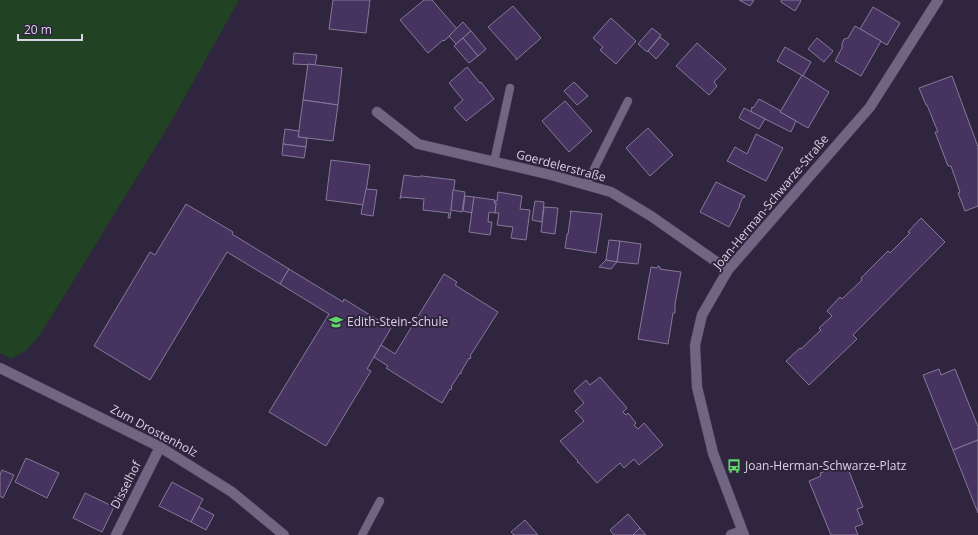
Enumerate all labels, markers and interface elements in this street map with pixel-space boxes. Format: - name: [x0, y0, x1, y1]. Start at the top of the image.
- scale bar: [18, 16, 82, 42]
- text: 20 m: [24, 21, 52, 38]
- street label: Joan-Herman-Schwarze-Straße: [708, 130, 832, 274]
- street label: Goerdelerstraße: [514, 145, 608, 186]
- place label: Edith-Stein-Schule: [347, 313, 448, 330]
- school or university icon: Edith-Stein-Schule: [328, 314, 344, 330]
- street label: Zum Drostenholz: [108, 400, 201, 461]
- street label: Disselhof: [106, 457, 145, 512]
- place label: Joan-Herman-Schwarze-Platz: [744, 457, 907, 474]
- bus stop icon: Joan-Herman-Schwarze-Platz: [726, 458, 742, 474]

